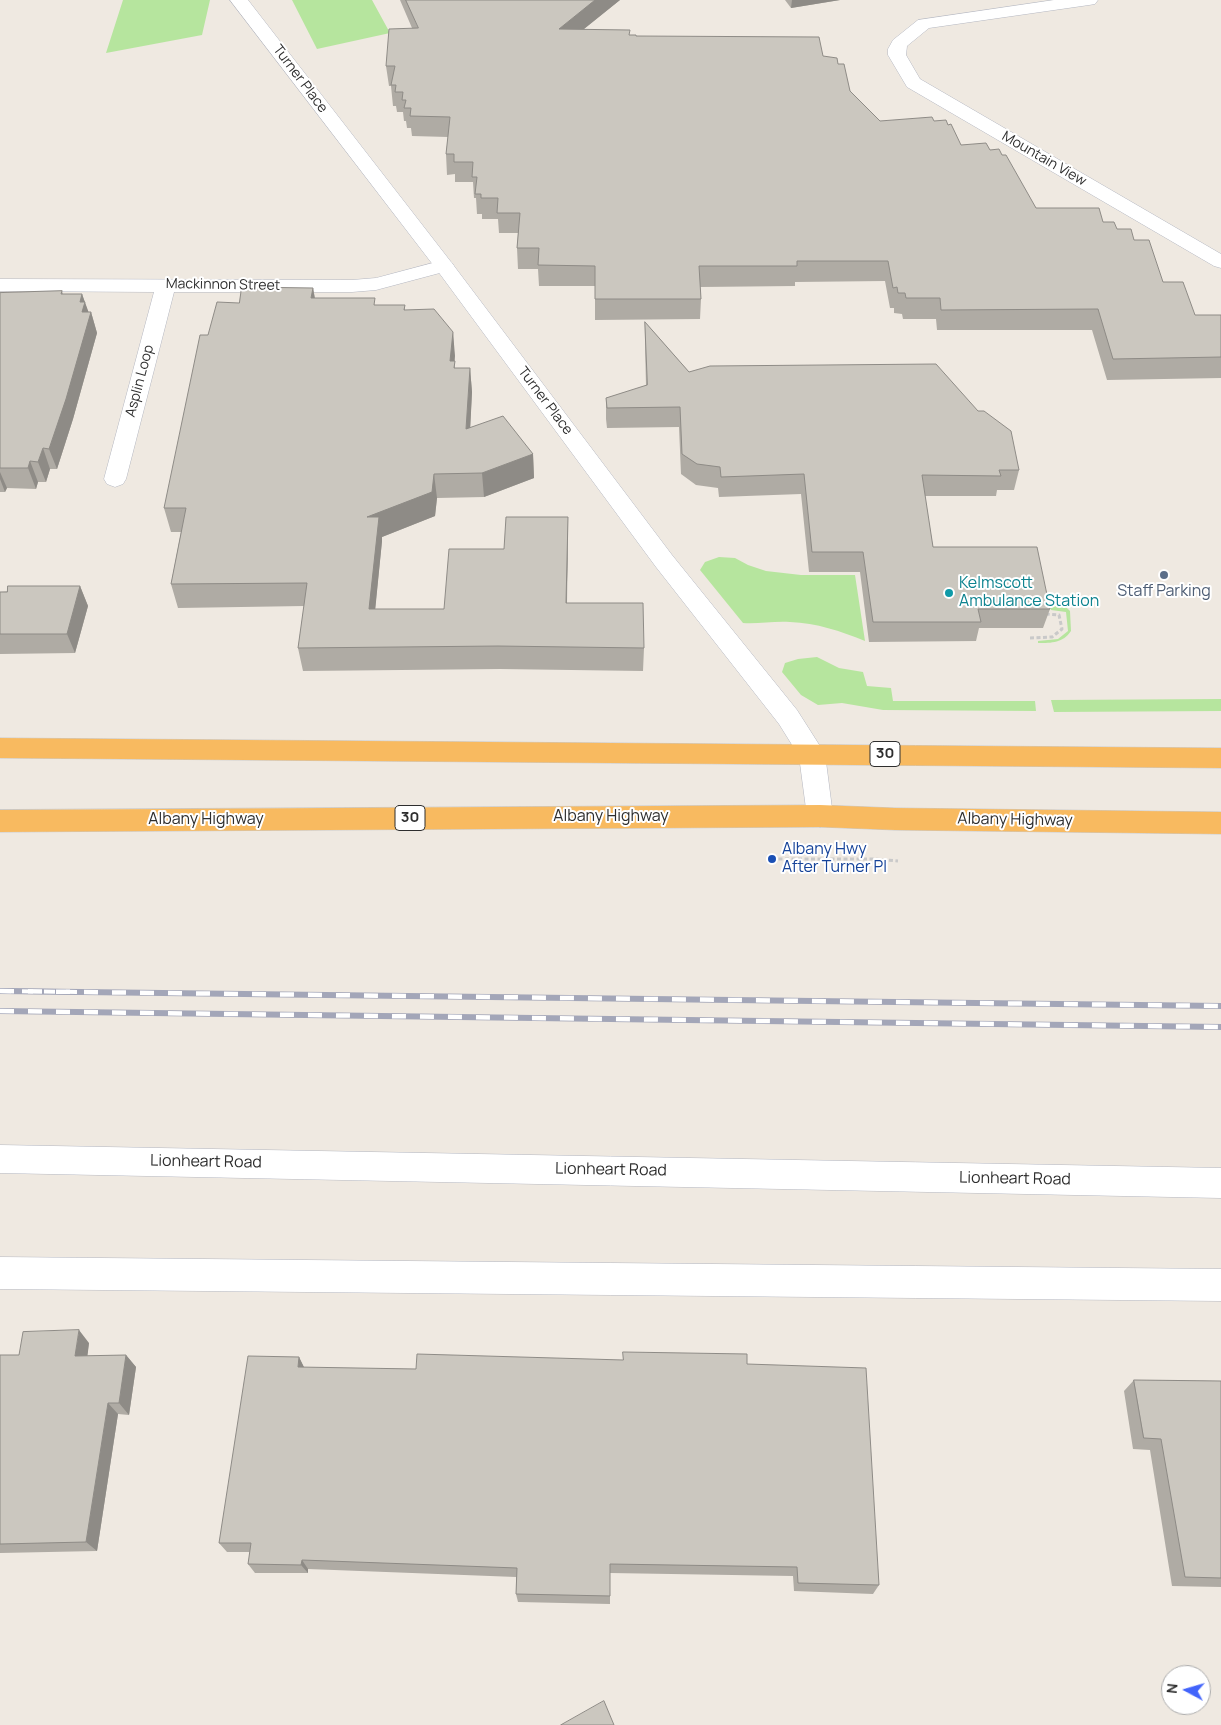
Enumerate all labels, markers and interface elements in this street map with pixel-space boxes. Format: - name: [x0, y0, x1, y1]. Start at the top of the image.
- street label: Turner Place: [269, 42, 331, 116]
- street label: Mountain View: [999, 128, 1089, 190]
- street label: Mackinnon Street: [166, 276, 280, 294]
- street label: Asplin Loop: [122, 343, 158, 419]
- street label: Turner Place: [514, 364, 576, 438]
- marker: Staff Parking: [1158, 569, 1170, 581]
- place label: Kelmscott Ambulance Station: [959, 574, 1099, 612]
- place label: Staff Parking: [1117, 582, 1211, 602]
- marker: Kelmscott Ambulance Station: [943, 587, 955, 599]
- road number: 30: [870, 742, 900, 766]
- road number: 30: [395, 806, 425, 830]
- street label: Albany Highway: [553, 807, 669, 827]
- street label: Albany Highway: [957, 809, 1073, 831]
- street label: Albany Highway: [148, 810, 264, 830]
- place label: Albany Hwy After Turner Pl: [782, 840, 887, 878]
- marker: Albany Hwy After Turner Pl: [766, 853, 778, 865]
- street label: Lionheart Road: [150, 1151, 262, 1173]
- street label: Lionheart Road: [555, 1159, 667, 1181]
- street label: Lionheart Road: [959, 1168, 1071, 1190]
- north arrow: [1161, 1665, 1211, 1715]
- text: N: [1162, 1682, 1182, 1694]

